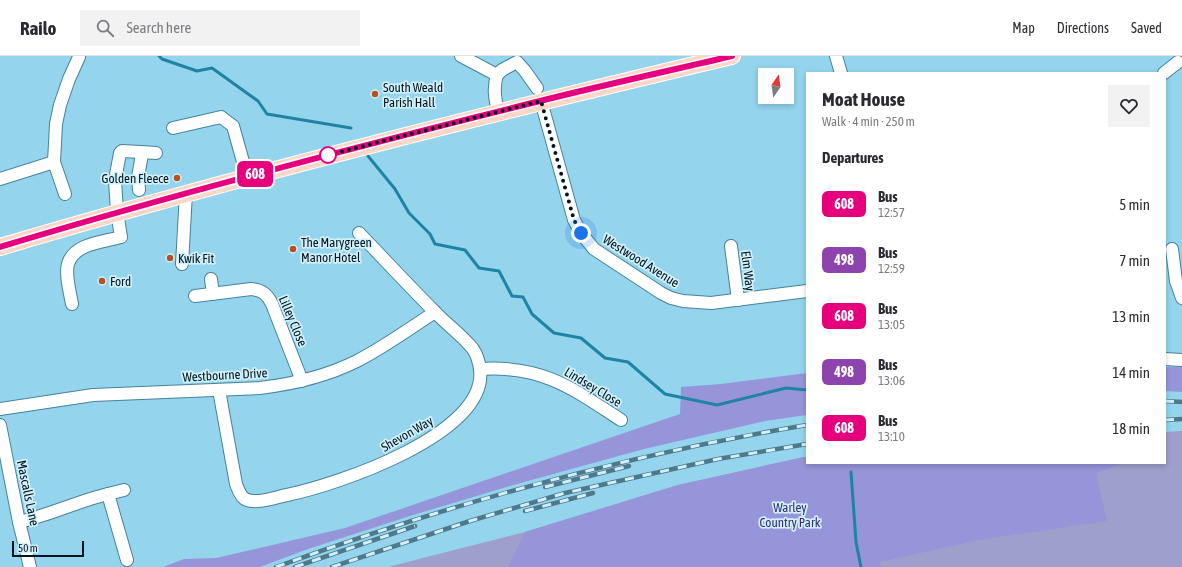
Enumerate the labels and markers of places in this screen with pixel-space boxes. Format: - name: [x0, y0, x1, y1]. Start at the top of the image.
- place label: South Weald Parish Hall: [383, 80, 443, 110]
- marker: South Weald Parish Hall: [370, 89, 380, 99]
- unlabelled marker: [319, 146, 337, 164]
- place label: Golden Fleece: [102, 171, 169, 186]
- marker: Golden Fleece: [172, 173, 182, 183]
- place label: The Marygreen Manor Hotel: [301, 235, 372, 265]
- marker: The Marygreen Manor Hotel: [288, 244, 298, 254]
- place label: Kwik Fit: [178, 251, 214, 266]
- marker: Kwik Fit: [165, 253, 175, 263]
- place label: Ford: [110, 274, 131, 289]
- marker: Ford: [97, 276, 107, 286]

